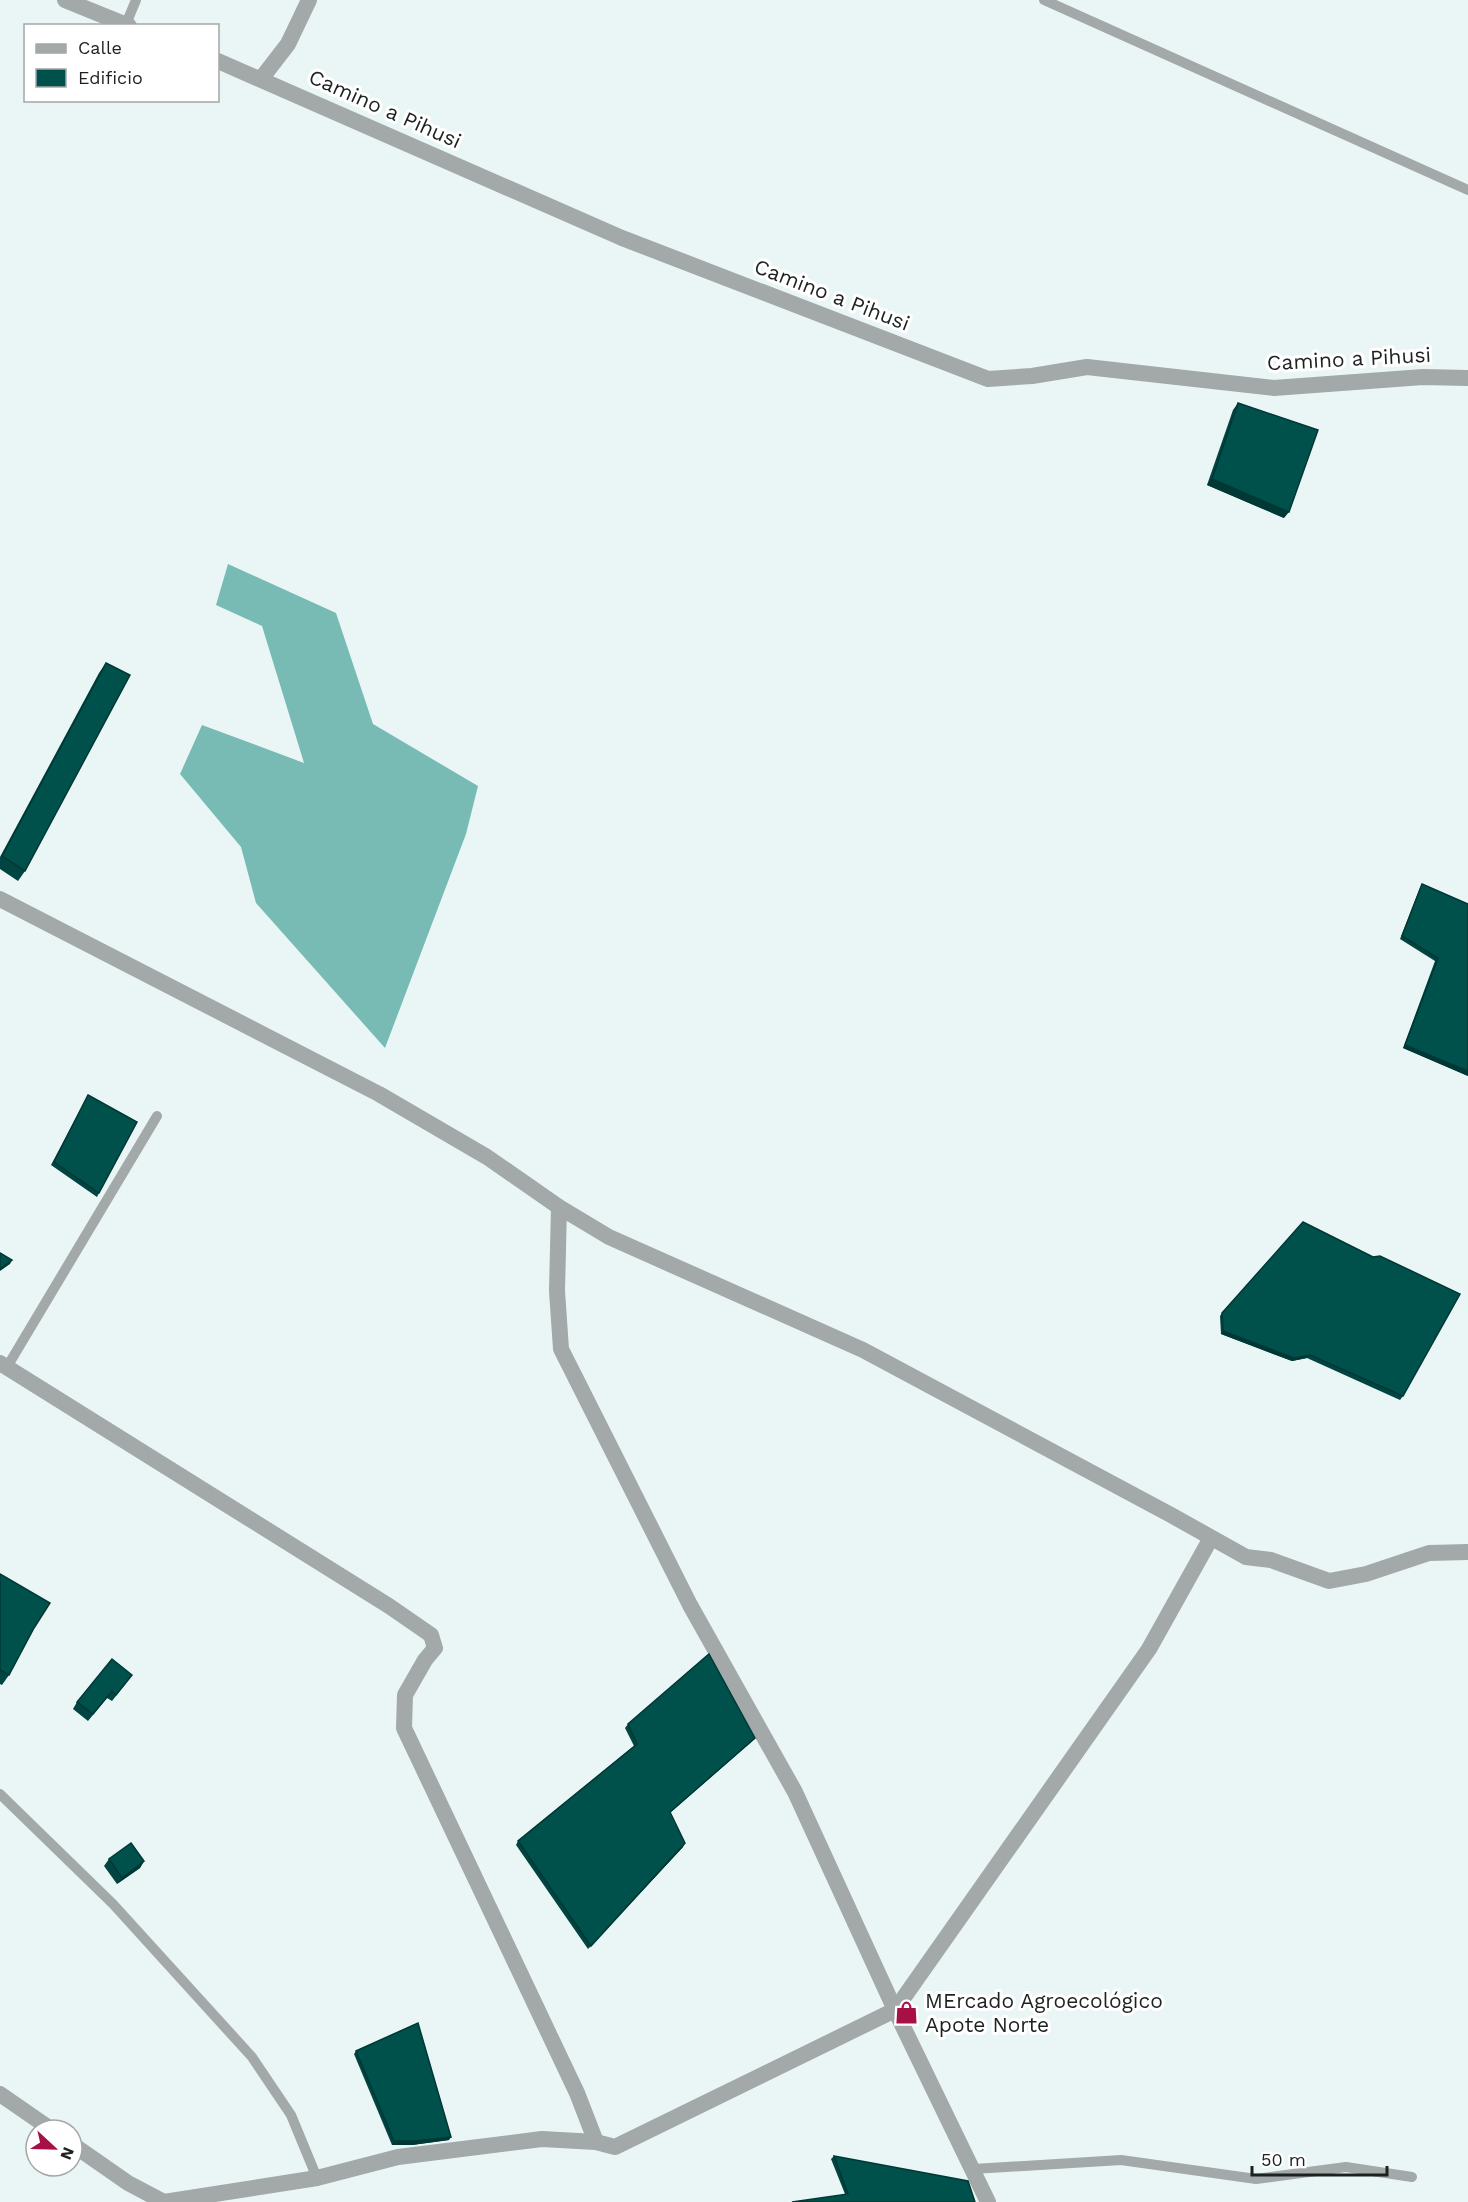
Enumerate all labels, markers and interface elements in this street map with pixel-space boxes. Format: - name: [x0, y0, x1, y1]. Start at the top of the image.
- legend: [24, 24, 219, 102]
- text: Calle: [78, 37, 122, 58]
- street label: Camino a Pihusi: [305, 64, 465, 153]
- text: Edificio: [78, 67, 143, 88]
- street label: Camino a Pihusi: [751, 253, 913, 336]
- street label: Camino a Pihusi: [1266, 342, 1432, 375]
- place label: MErcado Agroecológico Apote Norte: [925, 1988, 1163, 2037]
- shop icon: MErcado Agroecológico Apote Norte: [894, 2000, 920, 2026]
- north arrow: [24, 2118, 84, 2178]
- scale bar: [1252, 2139, 1387, 2177]
- text: N: [56, 2144, 78, 2162]
- text: 50 m: [1261, 2149, 1306, 2170]

